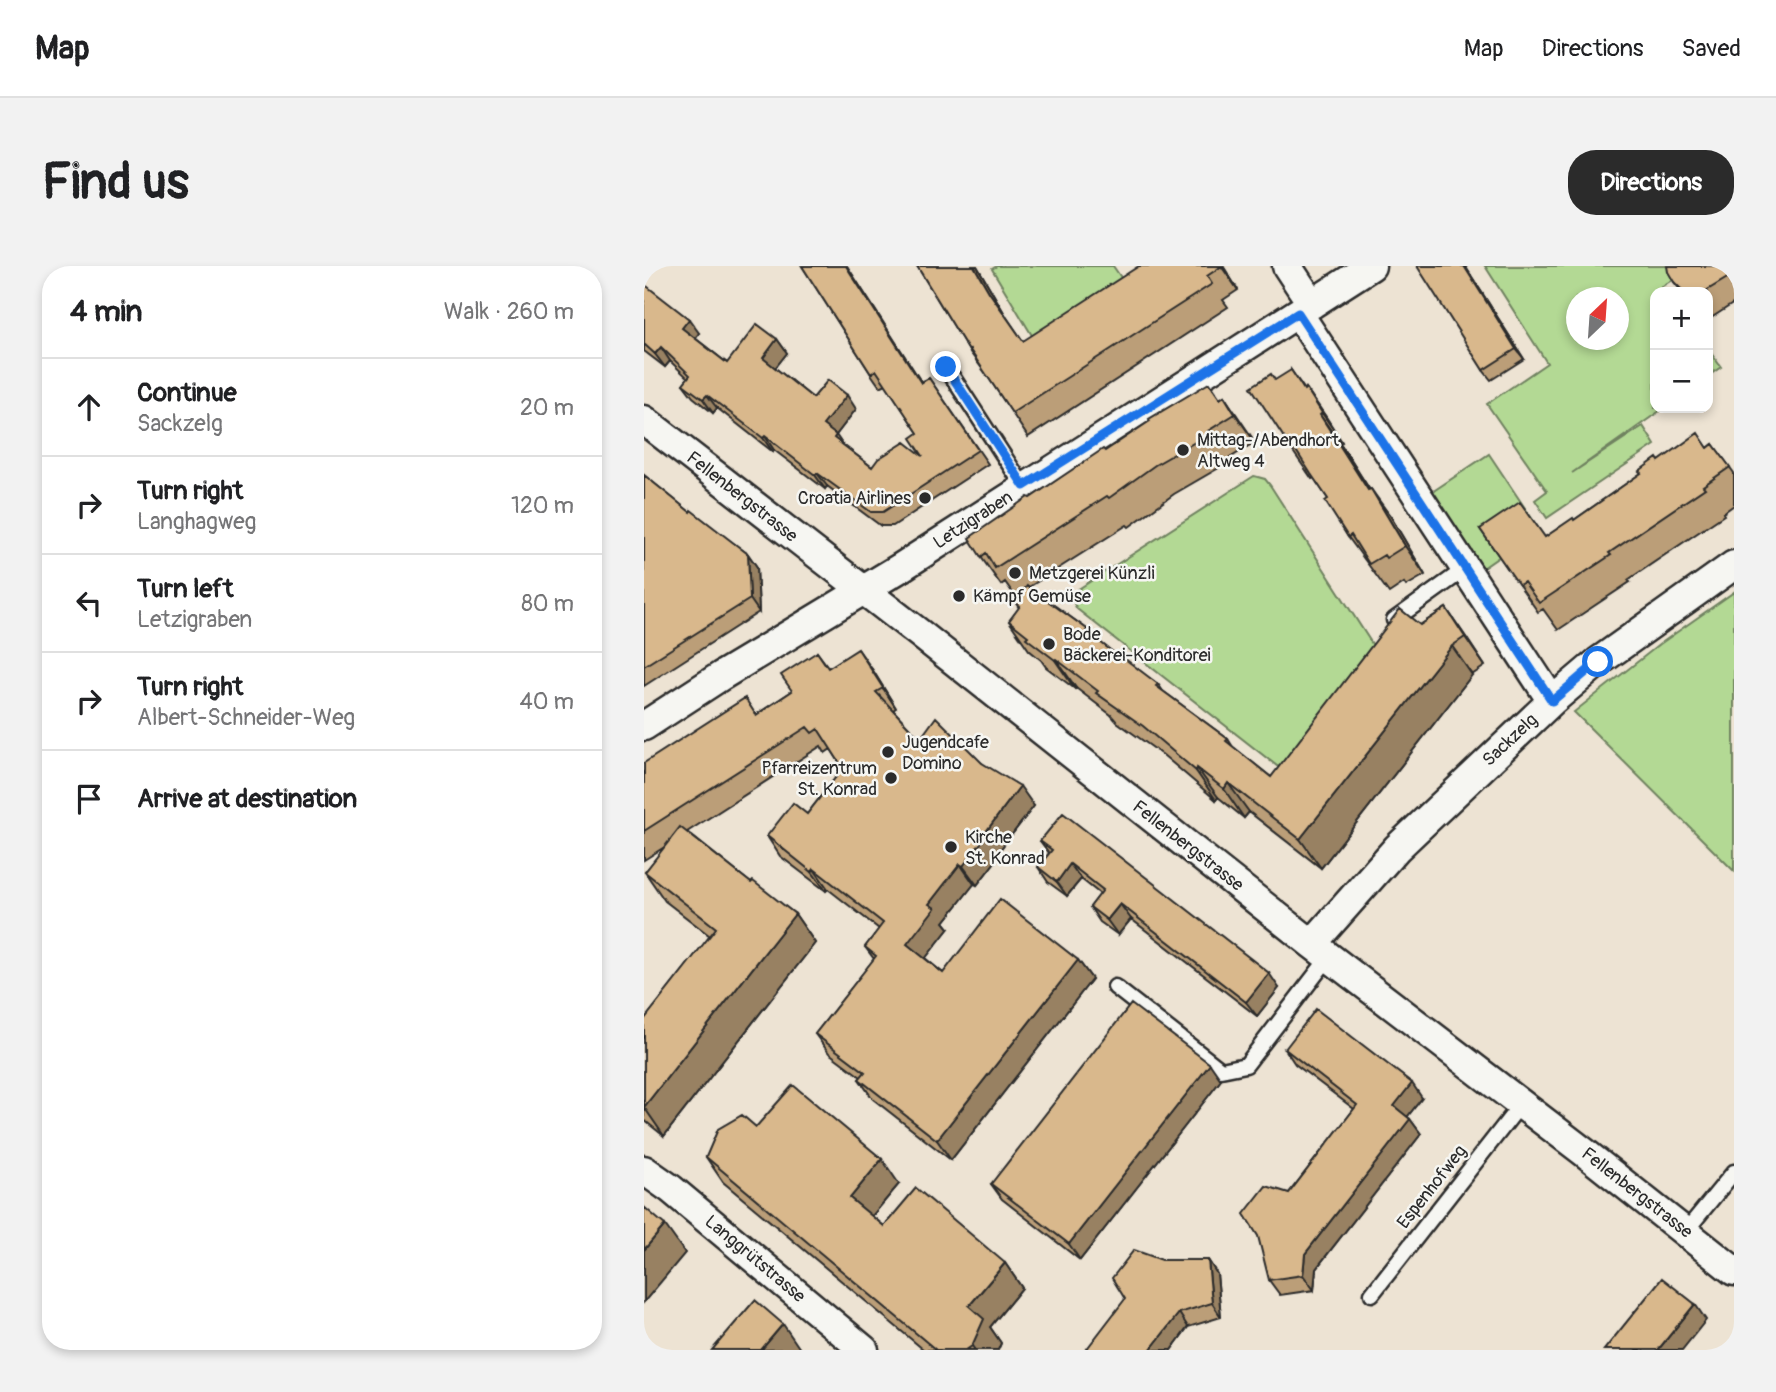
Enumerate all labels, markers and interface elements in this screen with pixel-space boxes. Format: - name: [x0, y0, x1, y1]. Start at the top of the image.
- text: Map: [35, 28, 90, 69]
- text: Map: [1464, 34, 1504, 63]
- text: Directions: [1542, 34, 1643, 63]
- text: Saved: [1681, 34, 1741, 63]
- button: Directions: [1568, 150, 1734, 215]
- text: Find us: [42, 152, 189, 213]
- north arrow: [1566, 287, 1629, 350]
- map controls: [1650, 287, 1713, 413]
- button: +: [1650, 287, 1713, 350]
- text: 4 min: [70, 293, 143, 330]
- text: Walk · 260 m: [444, 297, 574, 326]
- button: −: [1650, 350, 1713, 413]
- route end: [930, 351, 961, 382]
- text: Continue: [137, 377, 237, 409]
- icon: ahead: [70, 388, 108, 426]
- text: 20 m: [520, 393, 574, 422]
- text: Sackzelg: [137, 409, 223, 438]
- place label: Mittag-/Abendhort Altweg 4: [1197, 429, 1340, 473]
- marker: Mittag-/Abendhort Altweg 4: [1175, 442, 1191, 458]
- street label: Fellenbergstrasse: [682, 446, 802, 548]
- text: Turn right: [137, 475, 243, 507]
- icon: right: [70, 486, 108, 524]
- street label: Letzigraben: [929, 486, 1017, 554]
- place label: Croatia Airlines: [798, 487, 911, 510]
- marker: Croatia Airlines: [917, 490, 933, 506]
- text: 120 m: [511, 491, 574, 520]
- text: Langhagweg: [137, 507, 256, 536]
- place label: Metzgerei Künzli: [1029, 562, 1155, 585]
- marker: Metzgerei Künzli: [1007, 565, 1023, 581]
- text: Turn left: [137, 573, 233, 605]
- icon: left: [70, 584, 108, 622]
- place label: Kämpf Gemüse: [973, 585, 1091, 608]
- marker: Kämpf Gemüse: [951, 588, 967, 604]
- text: 80 m: [521, 589, 574, 618]
- text: Letzigraben: [137, 605, 252, 634]
- place label: Bode Bäckerei-Konditorei: [1063, 623, 1211, 667]
- marker: Bode Bäckerei-Konditorei: [1041, 636, 1057, 652]
- route start: [1582, 646, 1613, 677]
- text: Turn right: [137, 671, 243, 703]
- icon: right: [70, 682, 108, 720]
- text: 40 m: [520, 687, 574, 716]
- text: Albert-Schneider-Weg: [137, 703, 355, 732]
- street label: Sackzelg: [1478, 709, 1542, 771]
- place label: Jugendcafe Domino: [902, 731, 989, 775]
- marker: Jugendcafe Domino: [880, 744, 896, 760]
- place label: Pfarreizentrum St. Konrad: [761, 757, 877, 801]
- marker: Pfarreizentrum St. Konrad: [883, 770, 899, 786]
- icon: arrive: [70, 780, 108, 818]
- text: Arrive at destination: [137, 783, 357, 815]
- street label: Fellenbergstrasse: [1128, 795, 1248, 897]
- place label: Kirche St. Konrad: [965, 826, 1045, 870]
- marker: Kirche St. Konrad: [943, 839, 959, 855]
- street label: Espenhofweg: [1392, 1140, 1472, 1234]
- street label: Fellenbergstrasse: [1577, 1142, 1697, 1244]
- street label: Langgrütstrasse: [700, 1210, 810, 1308]

